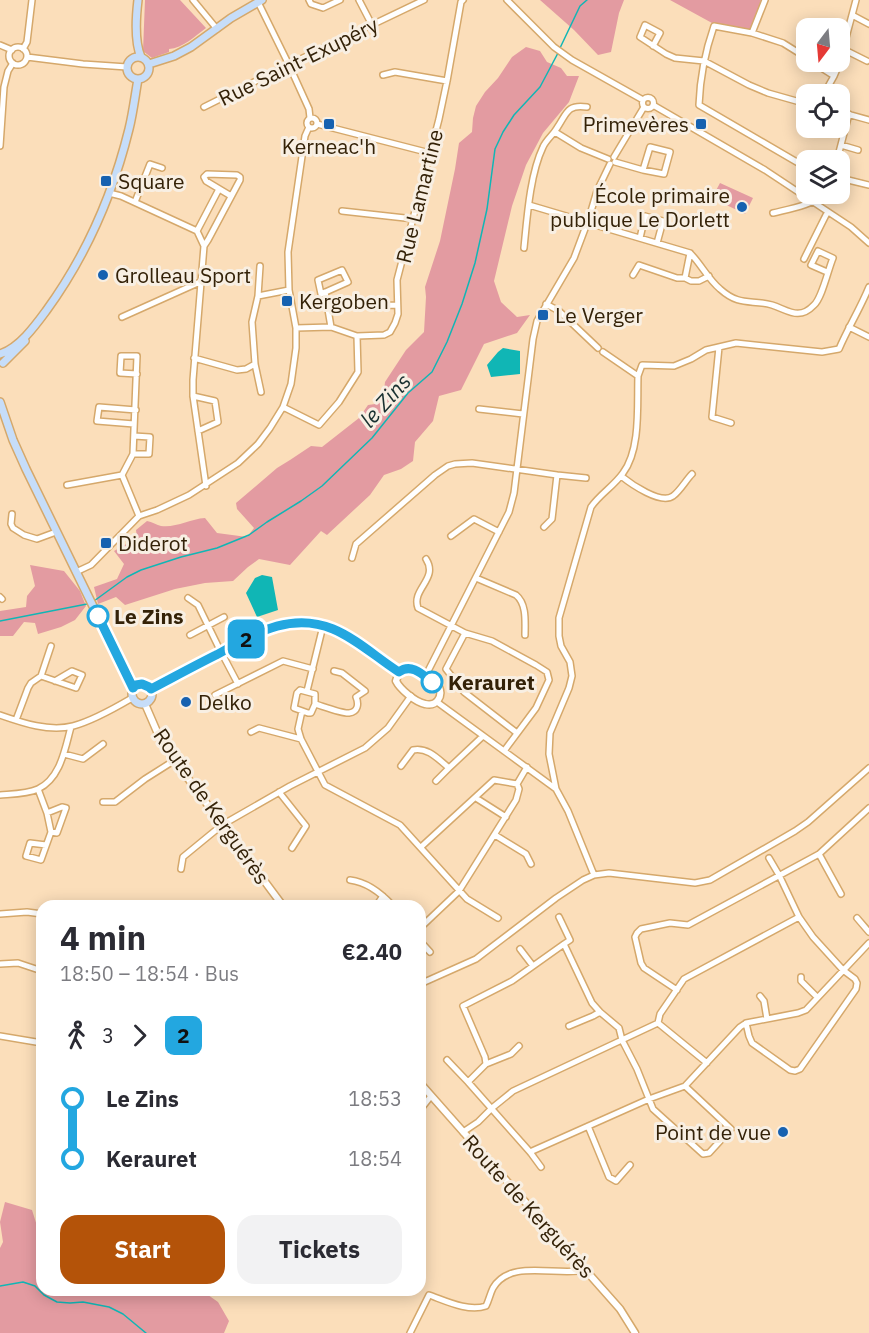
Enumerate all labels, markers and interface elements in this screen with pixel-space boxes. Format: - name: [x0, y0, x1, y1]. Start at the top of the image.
- street label: Rue Saint-Exupéry: [213, 10, 383, 112]
- north arrow: [796, 18, 850, 72]
- map controls: [796, 18, 850, 204]
- button: locate: [796, 84, 850, 138]
- place label: Primevères: [583, 110, 689, 138]
- marker: Kerneac'h: [322, 117, 336, 131]
- marker: Primevères: [694, 117, 708, 131]
- street label: Rue Lamartine: [389, 126, 449, 266]
- place label: Kerneac'h: [282, 132, 376, 160]
- button: layers: [796, 150, 850, 204]
- place label: Square: [118, 167, 185, 195]
- marker: Square: [99, 174, 113, 188]
- place label: École primaire publique Le Dorlett: [550, 181, 730, 233]
- marker: École primaire publique Le Dorlett: [735, 200, 749, 214]
- place label: Grolleau Sport: [115, 261, 251, 289]
- marker: Grolleau Sport: [96, 268, 110, 282]
- place label: Kergoben: [299, 287, 389, 315]
- marker: Kergoben: [280, 294, 294, 308]
- place label: Le Verger: [555, 301, 643, 329]
- marker: Le Verger: [536, 308, 550, 322]
- water label: le Zins: [353, 367, 417, 433]
- place label: Diderot: [118, 529, 188, 557]
- marker: Diderot: [99, 536, 113, 550]
- place label: Le Zins: [114, 602, 184, 630]
- marker: Le Zins: [87, 605, 109, 627]
- line badge: 2: [226, 620, 266, 658]
- text: 2: [240, 625, 252, 653]
- place label: Kerauret: [448, 668, 535, 696]
- marker: Kerauret: [421, 671, 443, 693]
- place label: Delko: [198, 688, 252, 716]
- marker: Delko: [179, 695, 193, 709]
- street label: Route de Kerguérès: [148, 722, 276, 890]
- text: 4 min: [60, 916, 146, 959]
- text: €2.40: [342, 937, 402, 966]
- text: 18:50 – 18:54 · Bus: [60, 960, 239, 987]
- icon: walk: [60, 1019, 93, 1052]
- icon: forward: [123, 1019, 156, 1052]
- text: 2: [177, 1021, 190, 1049]
- text: 3: [102, 1022, 114, 1049]
- text: Le Zins: [106, 1084, 179, 1113]
- text: 18:53: [348, 1085, 402, 1112]
- place label: Point de vue: [655, 1118, 771, 1146]
- marker: Point de vue: [776, 1125, 790, 1139]
- street label: Route de Kerguérès: [457, 1128, 601, 1284]
- text: Kerauret: [106, 1144, 197, 1173]
- text: 18:54: [348, 1145, 402, 1172]
- button: Start: [60, 1215, 225, 1284]
- button: Tickets: [237, 1215, 402, 1284]

